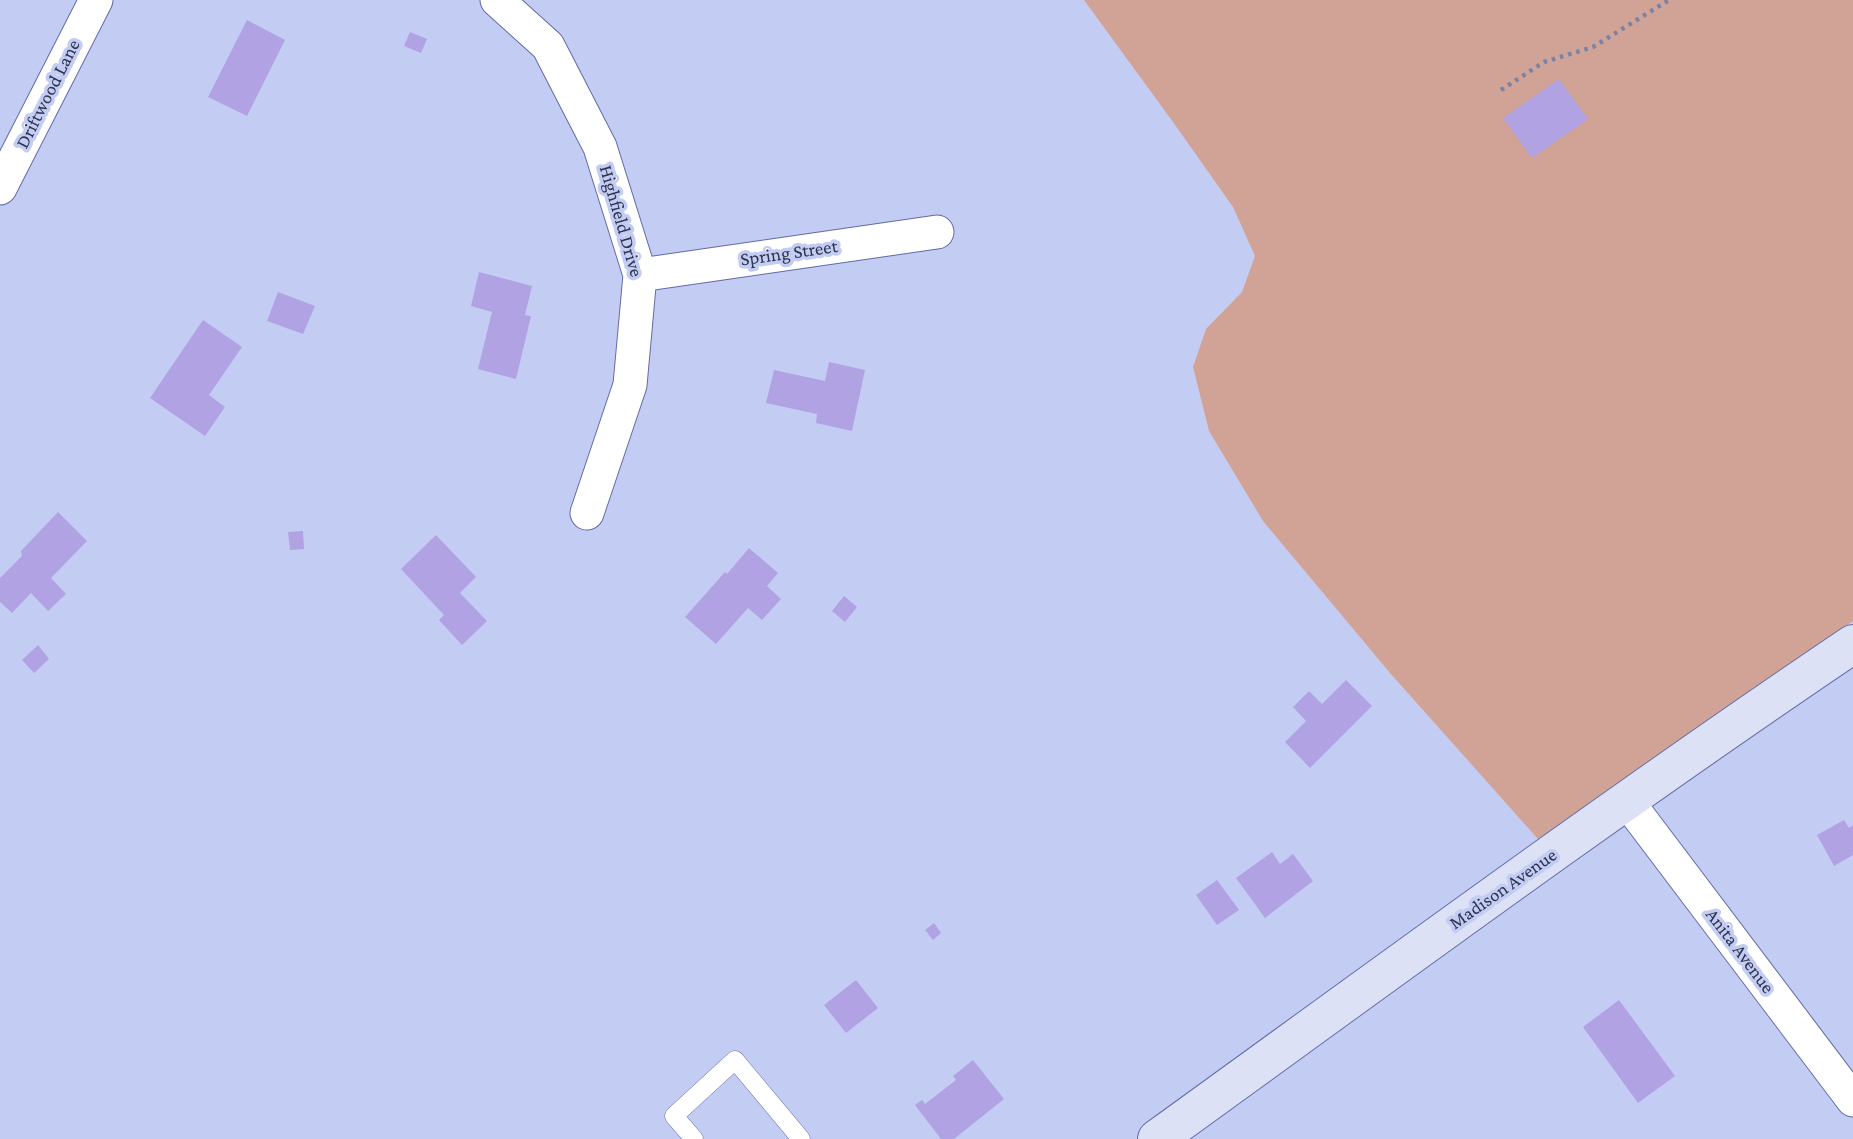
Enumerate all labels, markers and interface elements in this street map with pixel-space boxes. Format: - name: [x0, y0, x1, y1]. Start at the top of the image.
- street label: Driftwood Lane: [11, 36, 85, 152]
- street label: Highfield Drive: [594, 162, 648, 280]
- street label: Spring Street: [739, 235, 839, 271]
- street label: Madison Avenue: [1445, 843, 1561, 935]
- street label: Anita Avenue: [1701, 904, 1779, 998]

